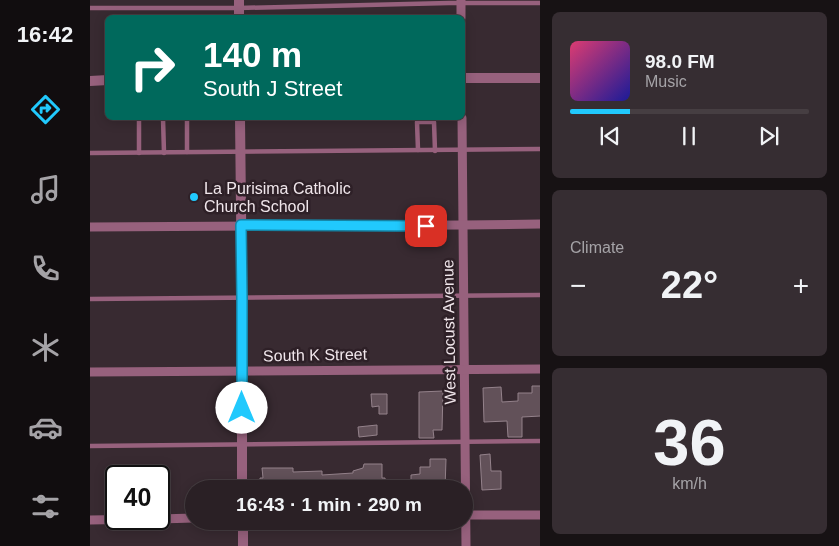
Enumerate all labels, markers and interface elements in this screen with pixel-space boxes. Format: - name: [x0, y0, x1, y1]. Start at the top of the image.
- text: 16:42: [17, 22, 73, 47]
- icon: right: [120, 35, 185, 100]
- text: 140 m: [203, 35, 302, 74]
- text: 98.0 FM: [645, 51, 715, 72]
- text: Music: [645, 73, 687, 90]
- text: South J Street: [203, 76, 342, 101]
- icon: directions: [28, 92, 63, 127]
- icon: previous: [596, 122, 624, 150]
- icon: pause: [675, 122, 703, 150]
- icon: next: [755, 122, 783, 150]
- icon: music: [28, 172, 63, 207]
- place label: La Purisima Catholic Church School: [204, 180, 351, 215]
- marker: La Purisima Catholic Church School: [188, 191, 200, 203]
- pin: [405, 205, 447, 247]
- icon: arrive: [412, 212, 440, 240]
- text: Climate: [570, 239, 624, 256]
- icon: phone: [28, 251, 63, 286]
- street label: West Locust Avenue: [439, 259, 459, 405]
- text: 22°: [661, 264, 718, 306]
- text: −: [570, 270, 586, 301]
- text: +: [793, 270, 809, 301]
- icon: climate: [28, 330, 63, 365]
- street label: South K Street: [263, 346, 368, 364]
- position arrow: [215, 381, 267, 433]
- text: 36: [653, 406, 726, 479]
- icon: car: [28, 410, 63, 445]
- speed limit sign: 40: [105, 465, 170, 530]
- text: km/h: [672, 475, 707, 492]
- icon: filters: [28, 489, 63, 524]
- text: 16:43 · 1 min · 290 m: [236, 494, 422, 515]

